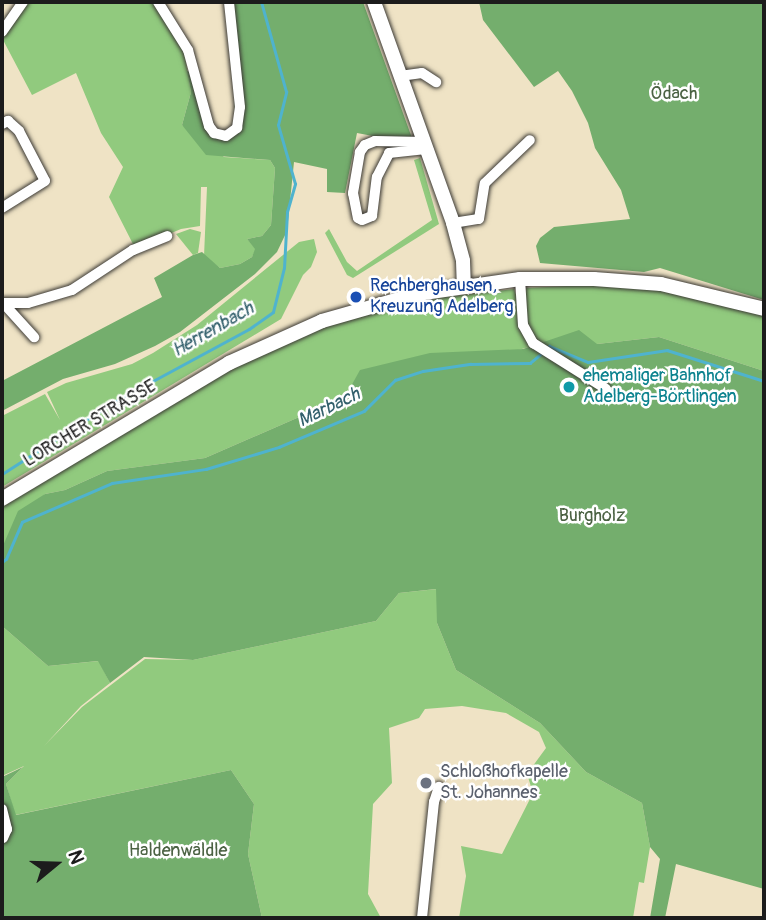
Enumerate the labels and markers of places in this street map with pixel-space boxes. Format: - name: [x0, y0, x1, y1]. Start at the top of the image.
- place label: Rechberghausen, Kreuzung Adelberg: [370, 276, 513, 318]
- marker: Rechberghausen, Kreuzung Adelberg: [348, 289, 364, 305]
- place label: ehemaliger Bahnhof Adelberg-Börtlingen: [583, 366, 737, 408]
- marker: ehemaliger Bahnhof Adelberg-Börtlingen: [561, 379, 577, 395]
- place label: Schloßhofkapelle St. Johannes: [440, 762, 568, 804]
- marker: Schloßhofkapelle St. Johannes: [418, 775, 434, 791]

